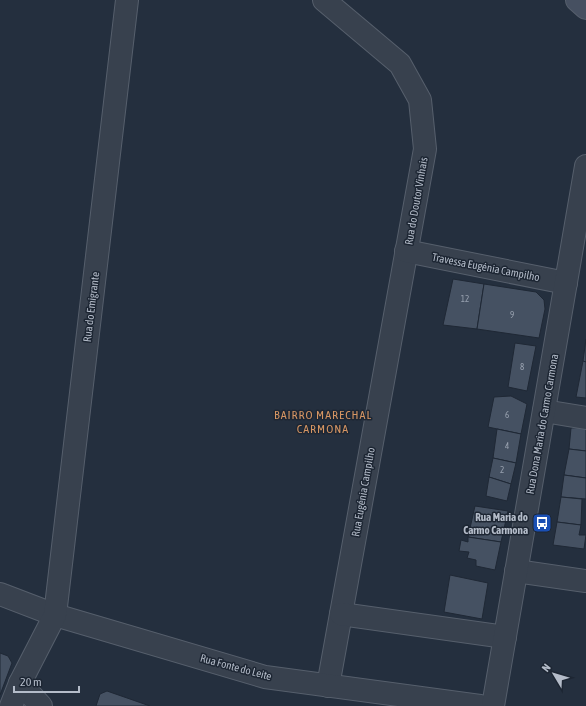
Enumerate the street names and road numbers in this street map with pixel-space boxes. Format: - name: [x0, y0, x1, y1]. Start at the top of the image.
- street label: Rua do Doutor Vinhais: [402, 156, 430, 246]
- street label: Travessa Eugénia Campilho: [431, 251, 541, 283]
- street label: Rua do Emigrante: [81, 271, 101, 343]
- street label: Rua Dona Maria do Carmo Carmona: [524, 353, 560, 495]
- street label: Rua Eugénia Campilho: [349, 446, 377, 538]
- street label: Rua Fonte do Leite: [199, 652, 273, 682]

